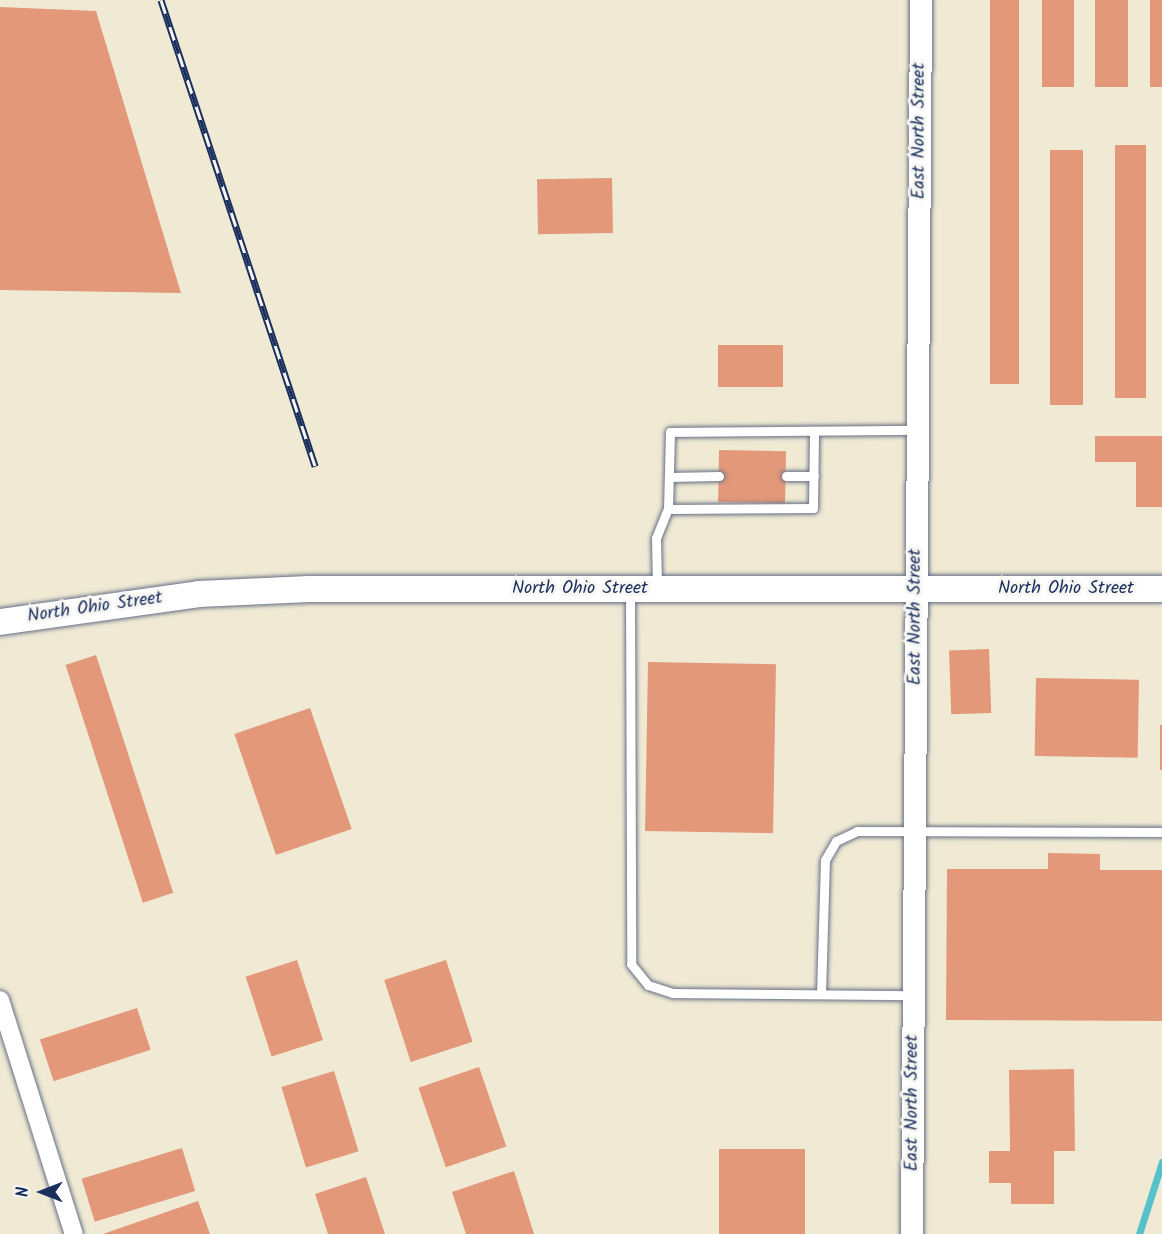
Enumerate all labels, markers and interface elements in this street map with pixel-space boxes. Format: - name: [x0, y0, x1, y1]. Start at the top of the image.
- street label: East North Street: [909, 63, 931, 199]
- street label: East North Street: [905, 549, 927, 685]
- street label: North Ohio Street: [512, 578, 648, 600]
- street label: North Ohio Street: [998, 578, 1134, 600]
- street label: North Ohio Street: [26, 588, 164, 628]
- street label: East North Street: [902, 1035, 924, 1171]
- north arrow: [12, 1162, 72, 1222]
- text: N: [11, 1187, 36, 1197]

